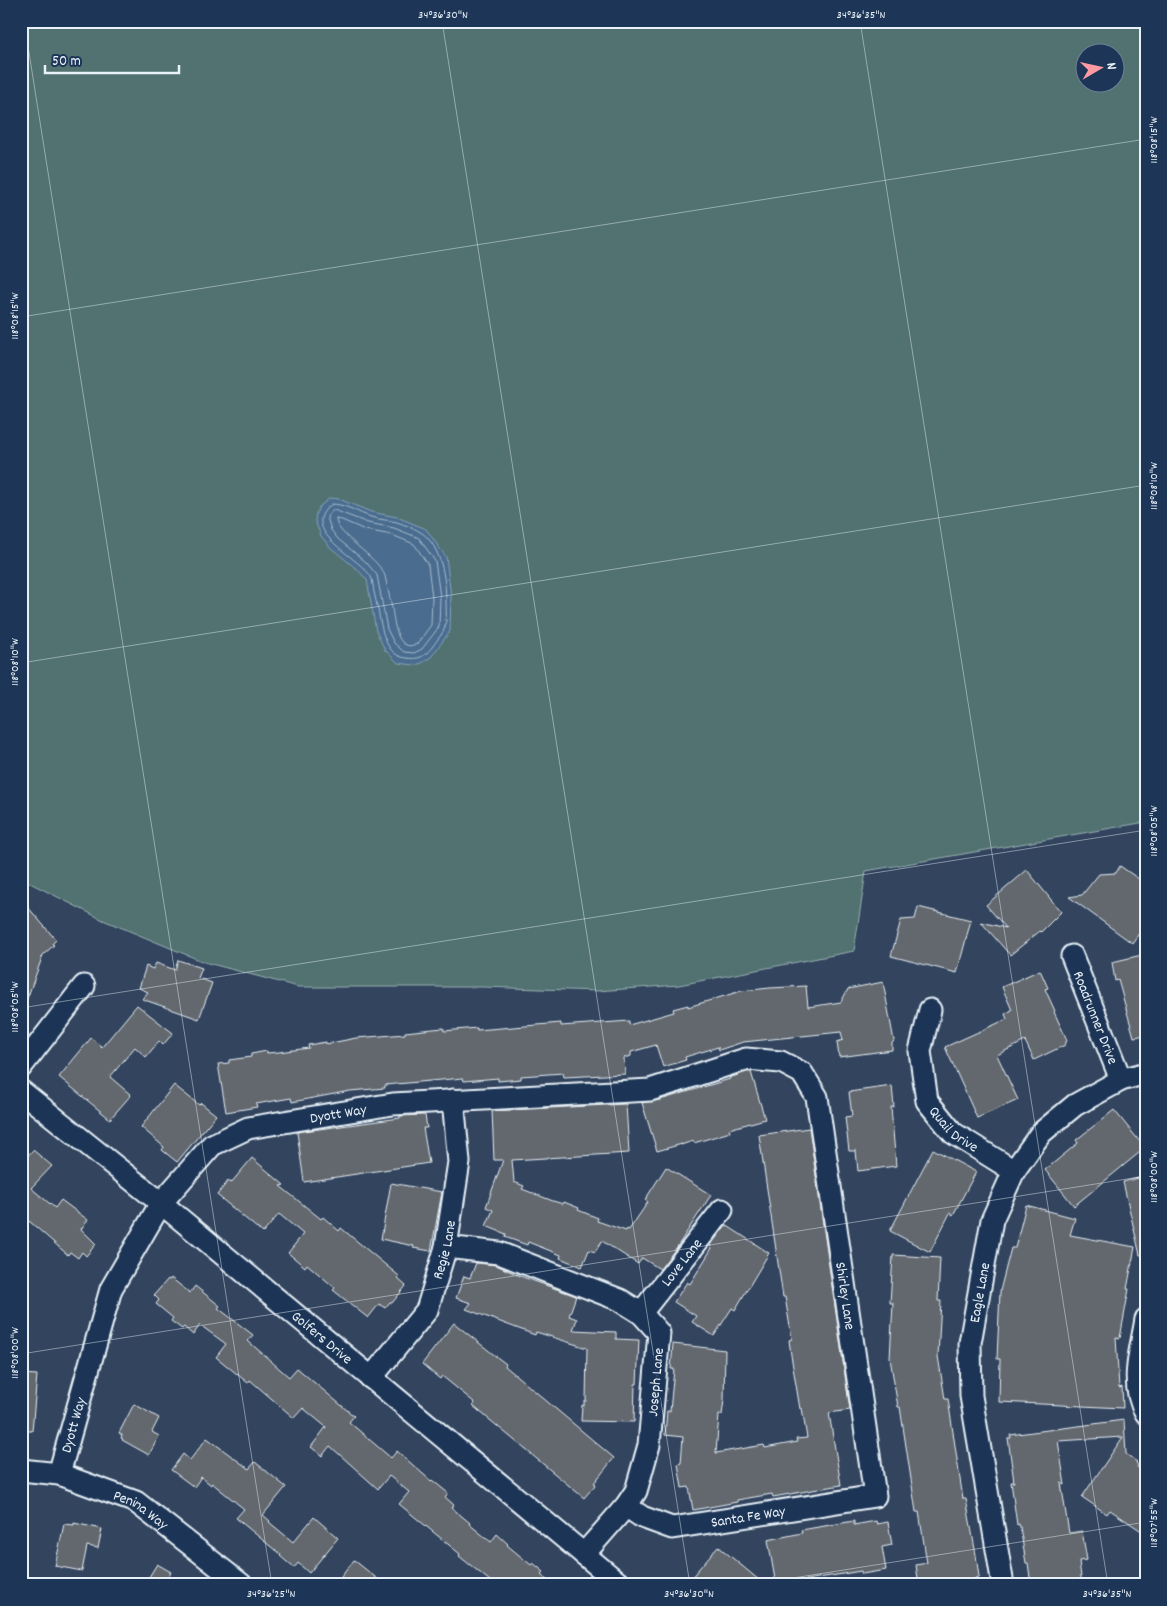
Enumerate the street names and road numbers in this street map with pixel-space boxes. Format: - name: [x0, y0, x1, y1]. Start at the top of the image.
- street label: Roadrunner Drive: [1066, 968, 1123, 1068]
- street label: Dyott Way: [309, 1099, 369, 1131]
- street label: Quail Drive: [922, 1102, 982, 1159]
- street label: Regie Lane: [428, 1218, 463, 1282]
- street label: Love Lane: [657, 1234, 709, 1292]
- street label: Shirley Lane: [828, 1261, 860, 1332]
- street label: Eagle Lane: [965, 1261, 997, 1325]
- street label: Golfers Drive: [286, 1306, 357, 1371]
- street label: Joseph Lane: [643, 1346, 671, 1417]
- street label: Dyott Way: [56, 1394, 93, 1456]
- street label: Penina Way: [110, 1486, 173, 1537]
- street label: Santa Fe Way: [710, 1501, 788, 1535]

